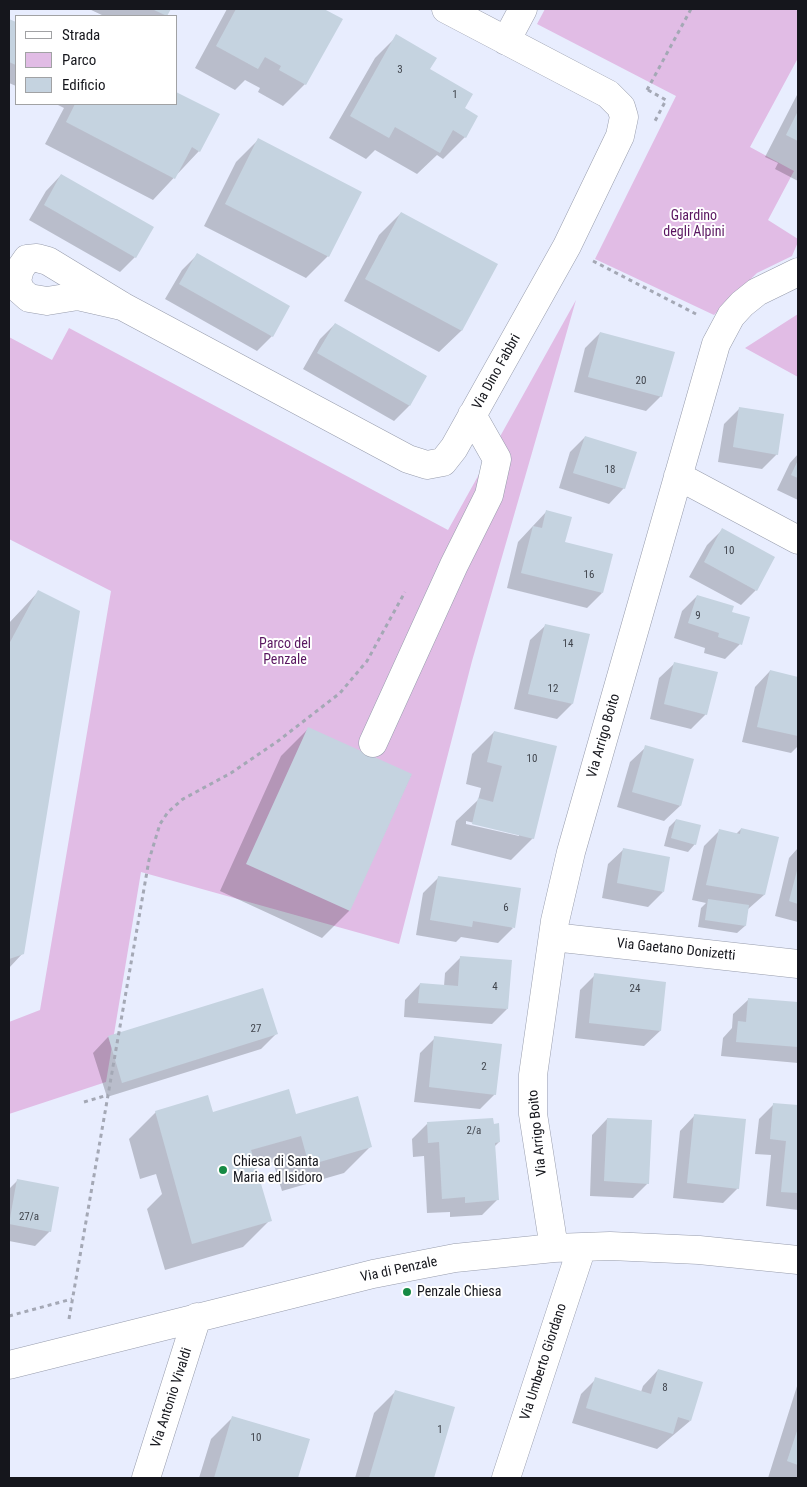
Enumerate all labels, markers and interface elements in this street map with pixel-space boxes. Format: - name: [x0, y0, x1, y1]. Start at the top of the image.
- legend: [15, 15, 178, 105]
- text: Strada: [62, 26, 100, 44]
- text: Parco: [62, 51, 96, 69]
- house number: 3: [397, 63, 403, 77]
- text: Edificio: [62, 76, 105, 94]
- house number: 1: [452, 88, 458, 102]
- park label: Giardino degli Alpini: [663, 208, 725, 240]
- street label: Via Dino Fabbri: [469, 331, 525, 413]
- house number: 20: [636, 374, 646, 388]
- house number: 18: [605, 463, 615, 477]
- house number: 10: [724, 544, 734, 558]
- house number: 16: [584, 568, 594, 582]
- house number: 9: [695, 609, 701, 623]
- park label: Parco del Penzale: [259, 636, 311, 669]
- house number: 14: [563, 637, 573, 651]
- house number: 12: [548, 682, 558, 696]
- street label: Via Arrigo Boito: [584, 692, 624, 780]
- house number: 10: [527, 752, 537, 766]
- house number: 6: [503, 901, 509, 915]
- street label: Via Gaetano Donizetti: [616, 935, 736, 965]
- house number: 4: [492, 980, 498, 994]
- house number: 24: [630, 982, 640, 996]
- house number: 27: [251, 1022, 261, 1036]
- house number: 2: [481, 1060, 487, 1074]
- street label: Via Arrigo Boito: [525, 1089, 551, 1177]
- house number: 2/a: [467, 1124, 481, 1138]
- place label: Chiesa di Santa Maria ed Isidoro: [233, 1154, 323, 1186]
- marker: Chiesa di Santa Maria ed Isidoro: [217, 1164, 229, 1176]
- house number: 27/a: [19, 1210, 39, 1224]
- street label: Via di Penzale: [359, 1254, 439, 1286]
- place label: Penzale Chiesa: [417, 1284, 501, 1300]
- marker: Penzale Chiesa: [401, 1286, 413, 1298]
- street label: Via Umberto Giordano: [517, 1301, 571, 1423]
- street label: Via Antonio Vivaldi: [148, 1346, 196, 1450]
- house number: 8: [662, 1381, 668, 1395]
- house number: 1: [437, 1423, 443, 1437]
- house number: 10: [251, 1431, 261, 1445]

